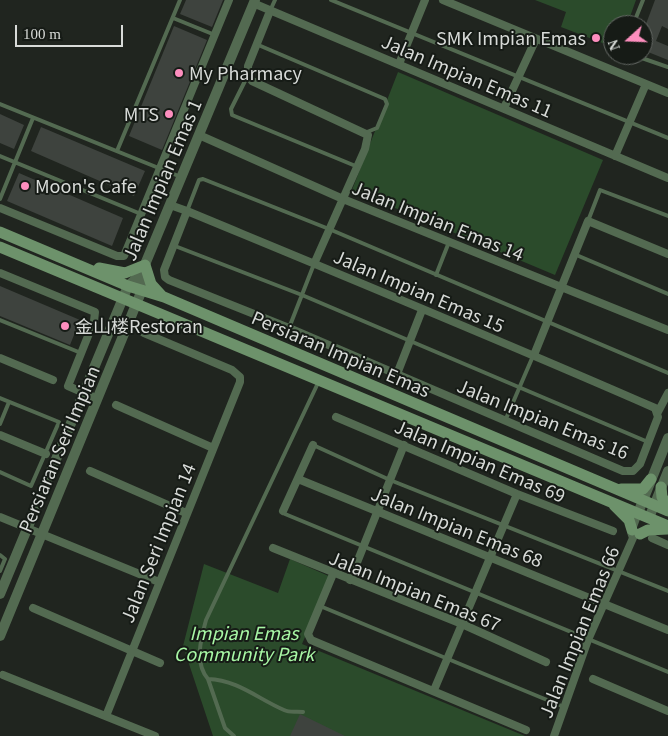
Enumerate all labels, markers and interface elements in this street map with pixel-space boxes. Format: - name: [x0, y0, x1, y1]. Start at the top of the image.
- scale bar: [18, 15, 125, 47]
- north arrow: [603, 15, 653, 65]
- text: 100 m: [23, 26, 61, 42]
- place label: SMK Impian Emas: [436, 27, 586, 49]
- street label: Jalan Impian Emas 11: [379, 30, 555, 122]
- marker: SMK Impian Emas: [590, 32, 602, 44]
- text: N: [606, 38, 623, 52]
- place label: My Pharmacy: [189, 62, 302, 84]
- marker: My Pharmacy: [173, 67, 185, 79]
- street label: Jalan Impian Emas 1: [118, 96, 206, 264]
- place label: MTS: [124, 103, 159, 125]
- marker: MTS: [163, 108, 175, 120]
- place label: Moon's Cafe: [35, 175, 137, 197]
- street label: Jalan Impian Emas 14: [349, 177, 527, 265]
- marker: Moon's Cafe: [19, 180, 31, 192]
- street label: Jalan Impian Emas 15: [331, 245, 507, 337]
- street label: Persiaran Impian Emas: [248, 307, 434, 401]
- place label: 金山楼Restoran: [75, 315, 203, 337]
- marker: 金山楼Restoran: [59, 320, 71, 332]
- street label: Persiaran Seri Impian: [14, 363, 104, 535]
- street label: Jalan Impian Emas 16: [454, 375, 632, 463]
- street label: Jalan Impian Emas 69: [392, 415, 568, 507]
- street label: Jalan Seri Impian 14: [116, 460, 200, 626]
- street label: Jalan Impian Emas 68: [368, 483, 546, 571]
- street label: Jalan Impian Emas 66: [535, 543, 623, 721]
- street label: Jalan Impian Emas 67: [326, 547, 504, 635]
- park label: Impian Emas Community Park: [174, 622, 314, 664]

